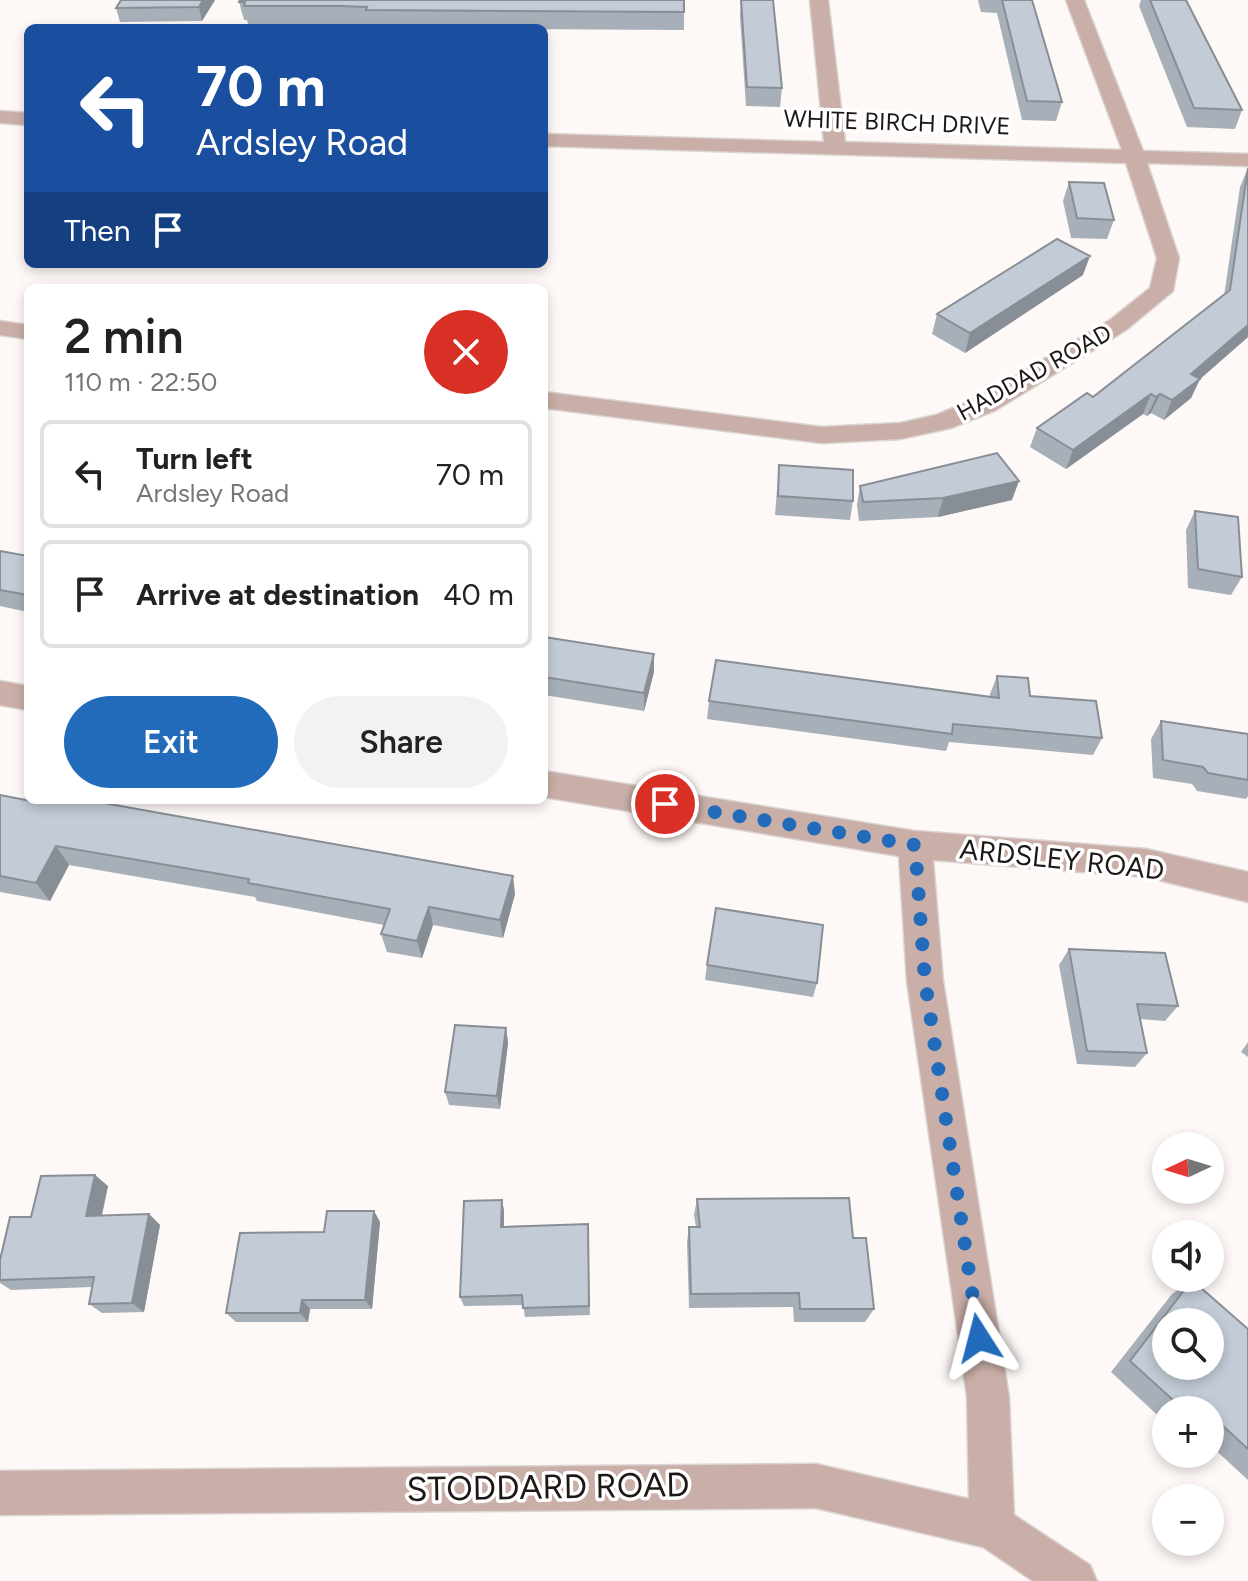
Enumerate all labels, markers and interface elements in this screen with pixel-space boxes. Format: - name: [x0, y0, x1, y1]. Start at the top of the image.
- text: 70 m: [196, 53, 326, 120]
- icon: left: [64, 56, 168, 160]
- street label: WHITE BIRCH DRIVE: [783, 104, 1011, 140]
- text: Ardsley Road: [196, 121, 408, 164]
- icon: arrive: [146, 208, 190, 252]
- text: Then: [64, 212, 130, 249]
- text: 2 min: [64, 307, 184, 365]
- button: close: [424, 310, 508, 394]
- street label: HADDAD ROAD: [952, 318, 1116, 426]
- text: 110 m · 22:50: [64, 366, 217, 398]
- text: Turn left: [136, 440, 253, 477]
- icon: left: [68, 452, 112, 496]
- text: 70 m: [436, 456, 504, 493]
- text: Ardsley Road: [136, 477, 289, 509]
- icon: arrive: [68, 572, 112, 616]
- text: Arrive at destination: [136, 576, 419, 613]
- text: 40 m: [443, 576, 514, 613]
- button: Exit: [64, 696, 278, 788]
- button: Share: [294, 696, 508, 788]
- pin: [631, 770, 699, 838]
- icon: arrive: [643, 782, 687, 826]
- street label: ARDSLEY ROAD: [958, 831, 1166, 887]
- north arrow: [1152, 1132, 1224, 1204]
- map controls: [1152, 1132, 1224, 1556]
- button: sound: [1152, 1220, 1224, 1292]
- position arrow: [937, 1296, 1021, 1380]
- button: search: [1152, 1308, 1224, 1380]
- button: +: [1152, 1396, 1224, 1468]
- street label: STODDARD ROAD: [406, 1464, 690, 1510]
- button: −: [1152, 1484, 1224, 1556]

